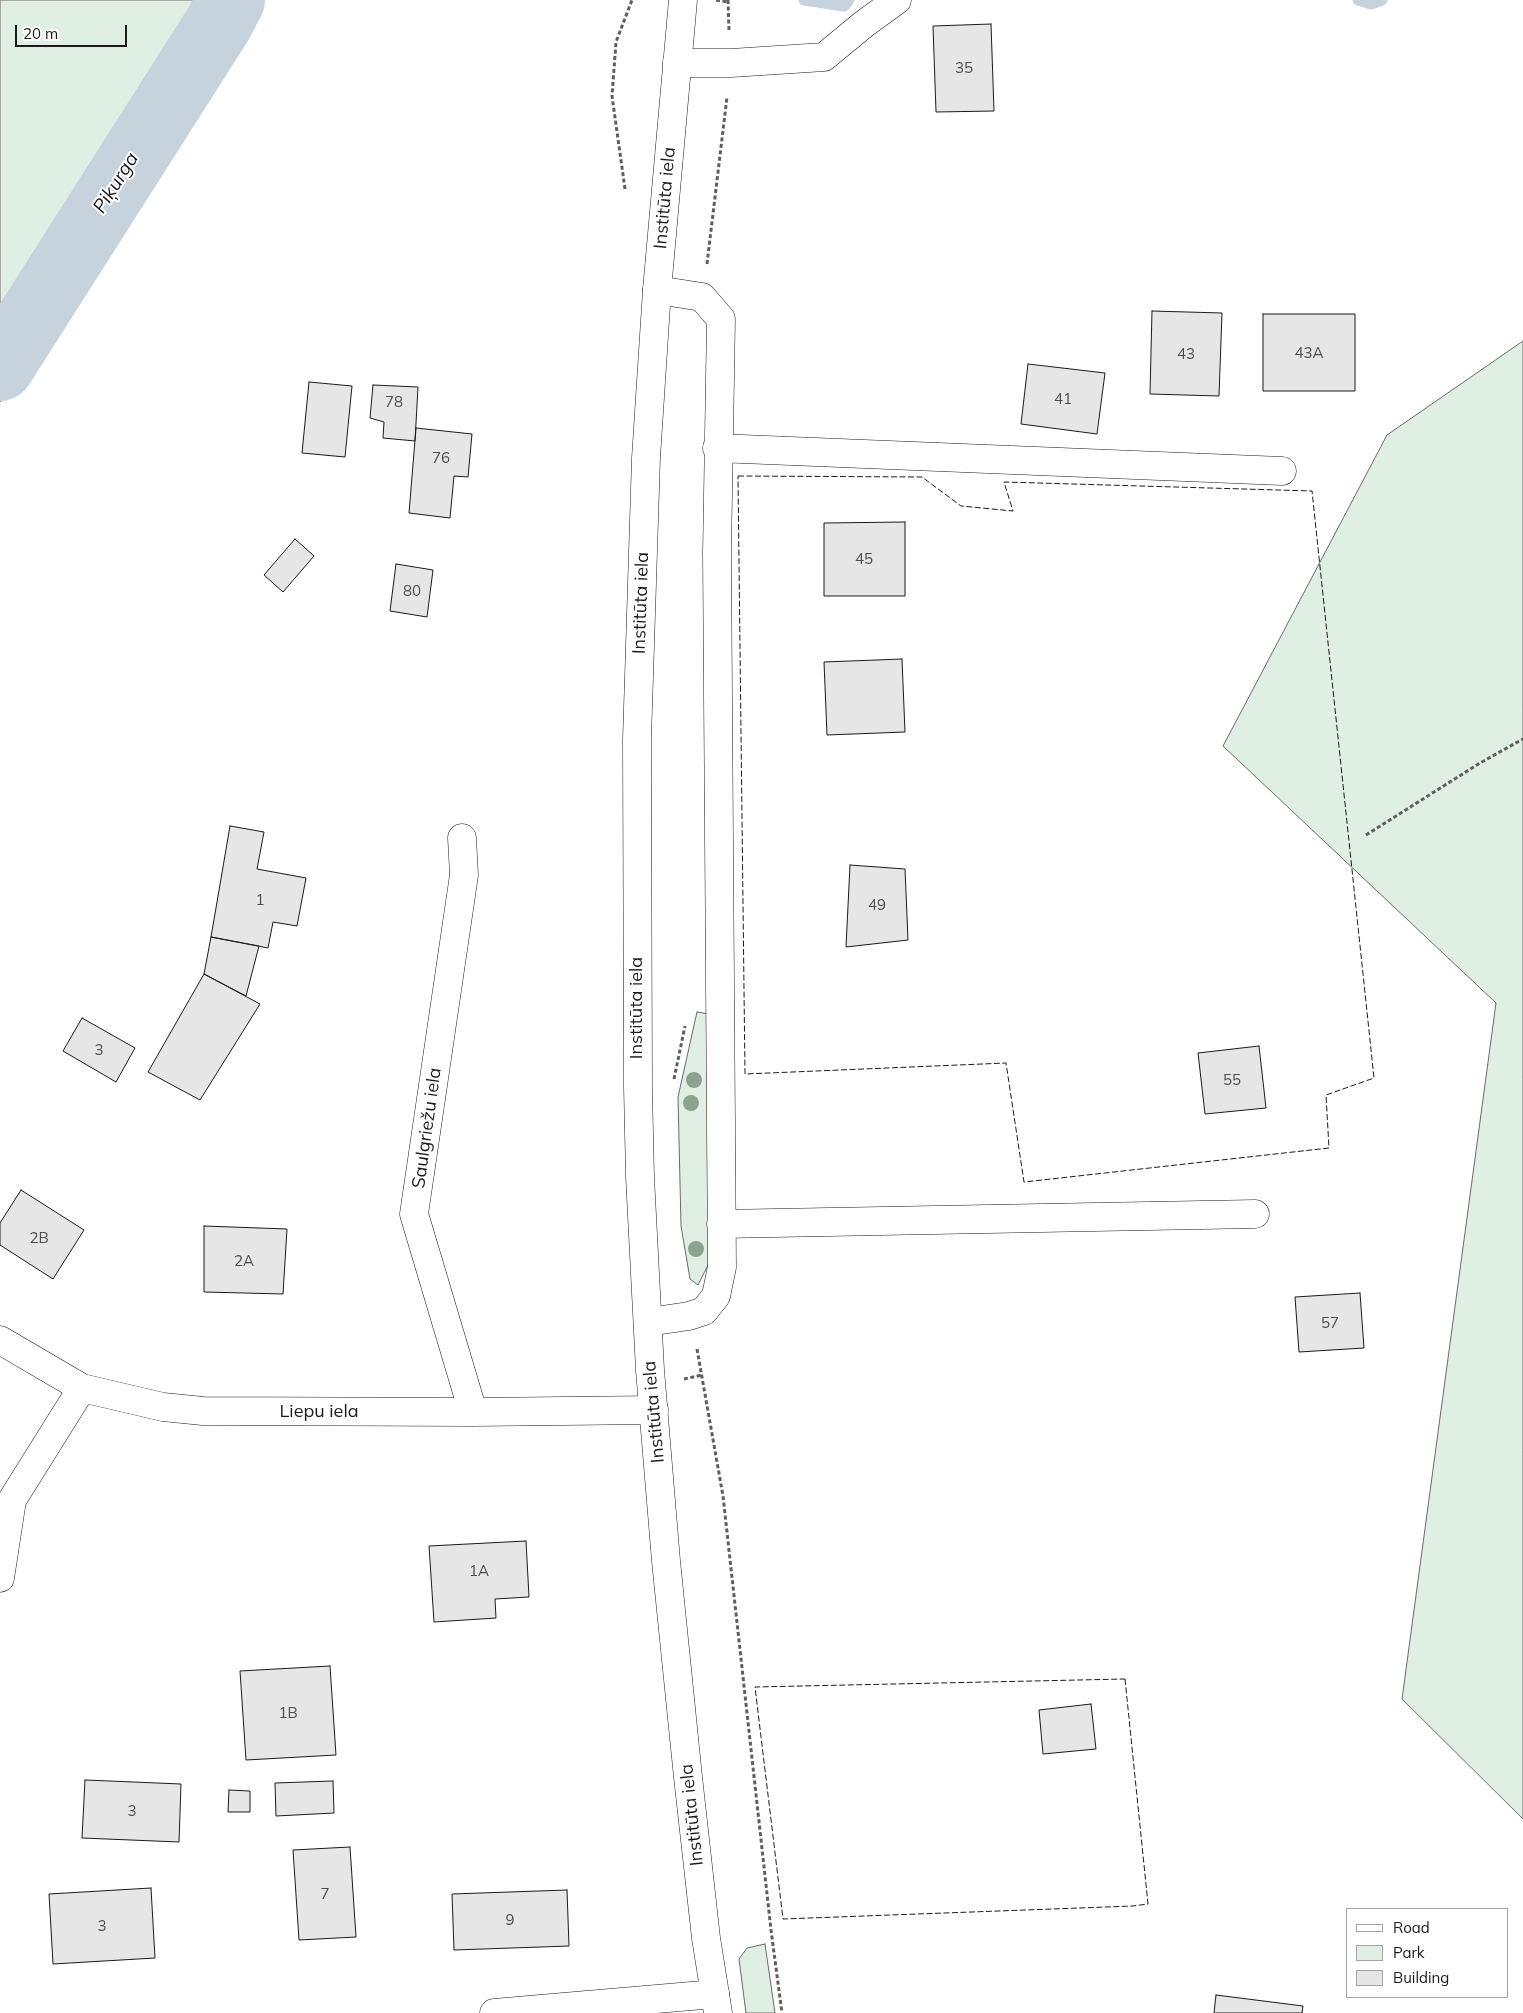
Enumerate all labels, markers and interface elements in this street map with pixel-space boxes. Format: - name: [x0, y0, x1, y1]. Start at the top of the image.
- scale bar: [18, 15, 130, 47]
- text: 20 m: [23, 24, 58, 43]
- house number: 35: [955, 59, 973, 77]
- street label: Institūta iela: [650, 146, 680, 250]
- water label: Piķurga: [89, 148, 143, 218]
- house number: 43A: [1294, 344, 1324, 362]
- house number: 43: [1177, 345, 1195, 363]
- house number: 41: [1054, 390, 1072, 408]
- house number: 78: [385, 393, 403, 411]
- house number: 76: [432, 449, 450, 467]
- house number: 45: [855, 550, 873, 568]
- street label: Institūta iela: [628, 552, 654, 654]
- house number: 80: [403, 582, 421, 600]
- house number: 1: [256, 891, 264, 909]
- house number: 49: [868, 896, 886, 914]
- street label: Institūta iela: [626, 957, 648, 1059]
- house number: 3: [95, 1041, 103, 1059]
- street label: Saulgriežu iela: [408, 1066, 446, 1190]
- house number: 55: [1223, 1071, 1241, 1089]
- house number: 2B: [29, 1229, 49, 1247]
- house number: 2A: [234, 1252, 254, 1270]
- house number: 57: [1321, 1314, 1339, 1332]
- street label: Institūta iela: [639, 1360, 669, 1464]
- street label: Liepu iela: [280, 1401, 358, 1423]
- house number: 1A: [469, 1562, 489, 1580]
- house number: 1B: [278, 1704, 298, 1722]
- street label: Institūta iela: [676, 1763, 708, 1867]
- house number: 3: [128, 1802, 136, 1820]
- house number: 7: [321, 1885, 329, 1903]
- legend: [1346, 1908, 1508, 1998]
- house number: 9: [506, 1911, 514, 1929]
- house number: 3: [98, 1917, 106, 1935]
- text: Road: [1393, 1918, 1430, 1937]
- text: Park: [1393, 1943, 1425, 1962]
- text: Building: [1393, 1968, 1449, 1987]

